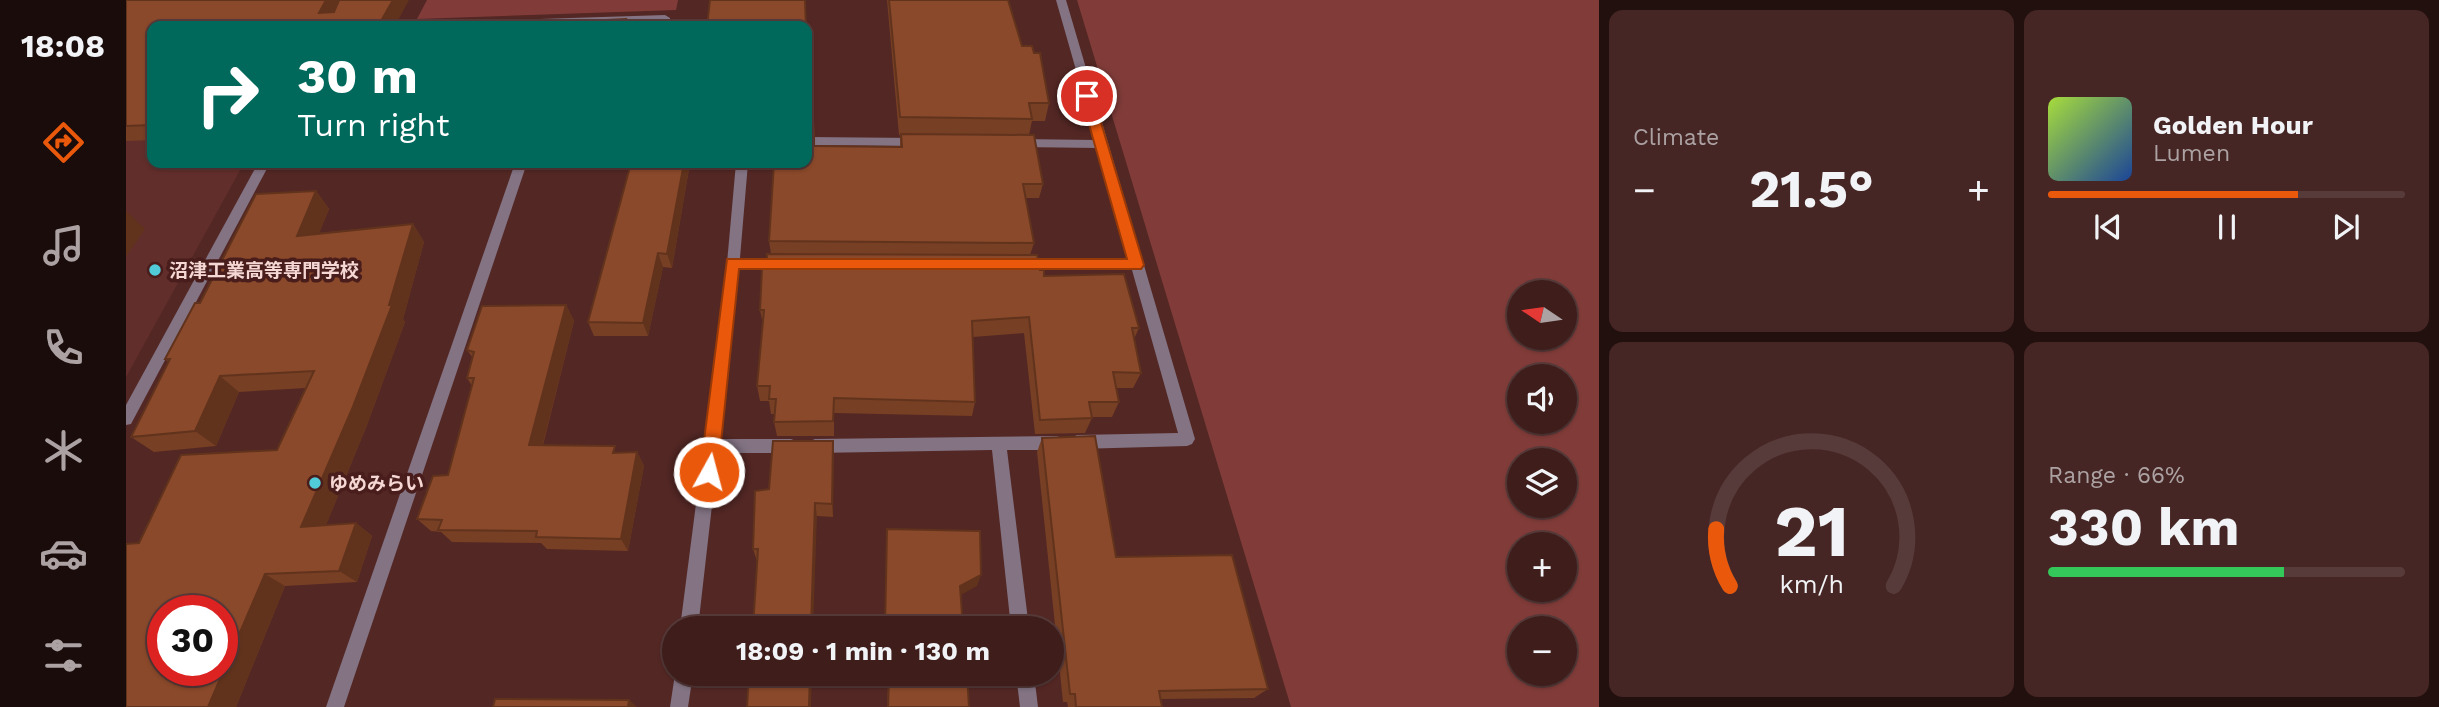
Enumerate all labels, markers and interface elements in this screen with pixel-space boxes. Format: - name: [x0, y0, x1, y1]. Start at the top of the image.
- text: 18:08: [21, 27, 105, 65]
- text: 30 m: [297, 47, 418, 105]
- icon: right: [182, 49, 273, 140]
- pin: [1057, 66, 1117, 126]
- icon: arrive: [1068, 77, 1106, 115]
- text: Turn right: [297, 106, 449, 144]
- text: Golden Hour: [2153, 110, 2313, 140]
- icon: directions: [39, 118, 88, 167]
- text: Climate: [1633, 124, 1719, 151]
- text: Lumen: [2153, 140, 2230, 167]
- text: 21.5°: [1749, 159, 1874, 220]
- text: −: [1633, 168, 1656, 212]
- text: +: [1967, 168, 1990, 212]
- icon: previous: [2089, 208, 2127, 246]
- icon: pause: [2208, 208, 2246, 246]
- icon: next: [2327, 208, 2365, 246]
- icon: music: [39, 221, 88, 270]
- place label: 沼津工業高等専門学校: [169, 259, 359, 282]
- marker: 沼津工業高等専門学校: [147, 262, 163, 278]
- north arrow: [1507, 280, 1577, 350]
- map controls: [1507, 280, 1577, 686]
- icon: phone: [39, 323, 88, 372]
- button: sound: [1507, 364, 1577, 434]
- icon: climate: [39, 426, 88, 475]
- position arrow: [672, 435, 746, 509]
- button: layers: [1507, 448, 1577, 518]
- text: Range · 66%: [2048, 462, 2185, 489]
- place label: ゆめみらい: [329, 472, 424, 495]
- marker: ゆめみらい: [307, 475, 323, 491]
- text: 21: [1774, 488, 1849, 574]
- text: 330 km: [2048, 497, 2239, 558]
- icon: car: [39, 529, 88, 578]
- button: +: [1507, 532, 1577, 602]
- text: km/h: [1779, 569, 1844, 598]
- speed limit sign: 30: [147, 595, 238, 686]
- button: −: [1507, 616, 1577, 686]
- icon: filters: [39, 631, 88, 680]
- text: 18:09 · 1 min · 130 m: [736, 636, 990, 666]

